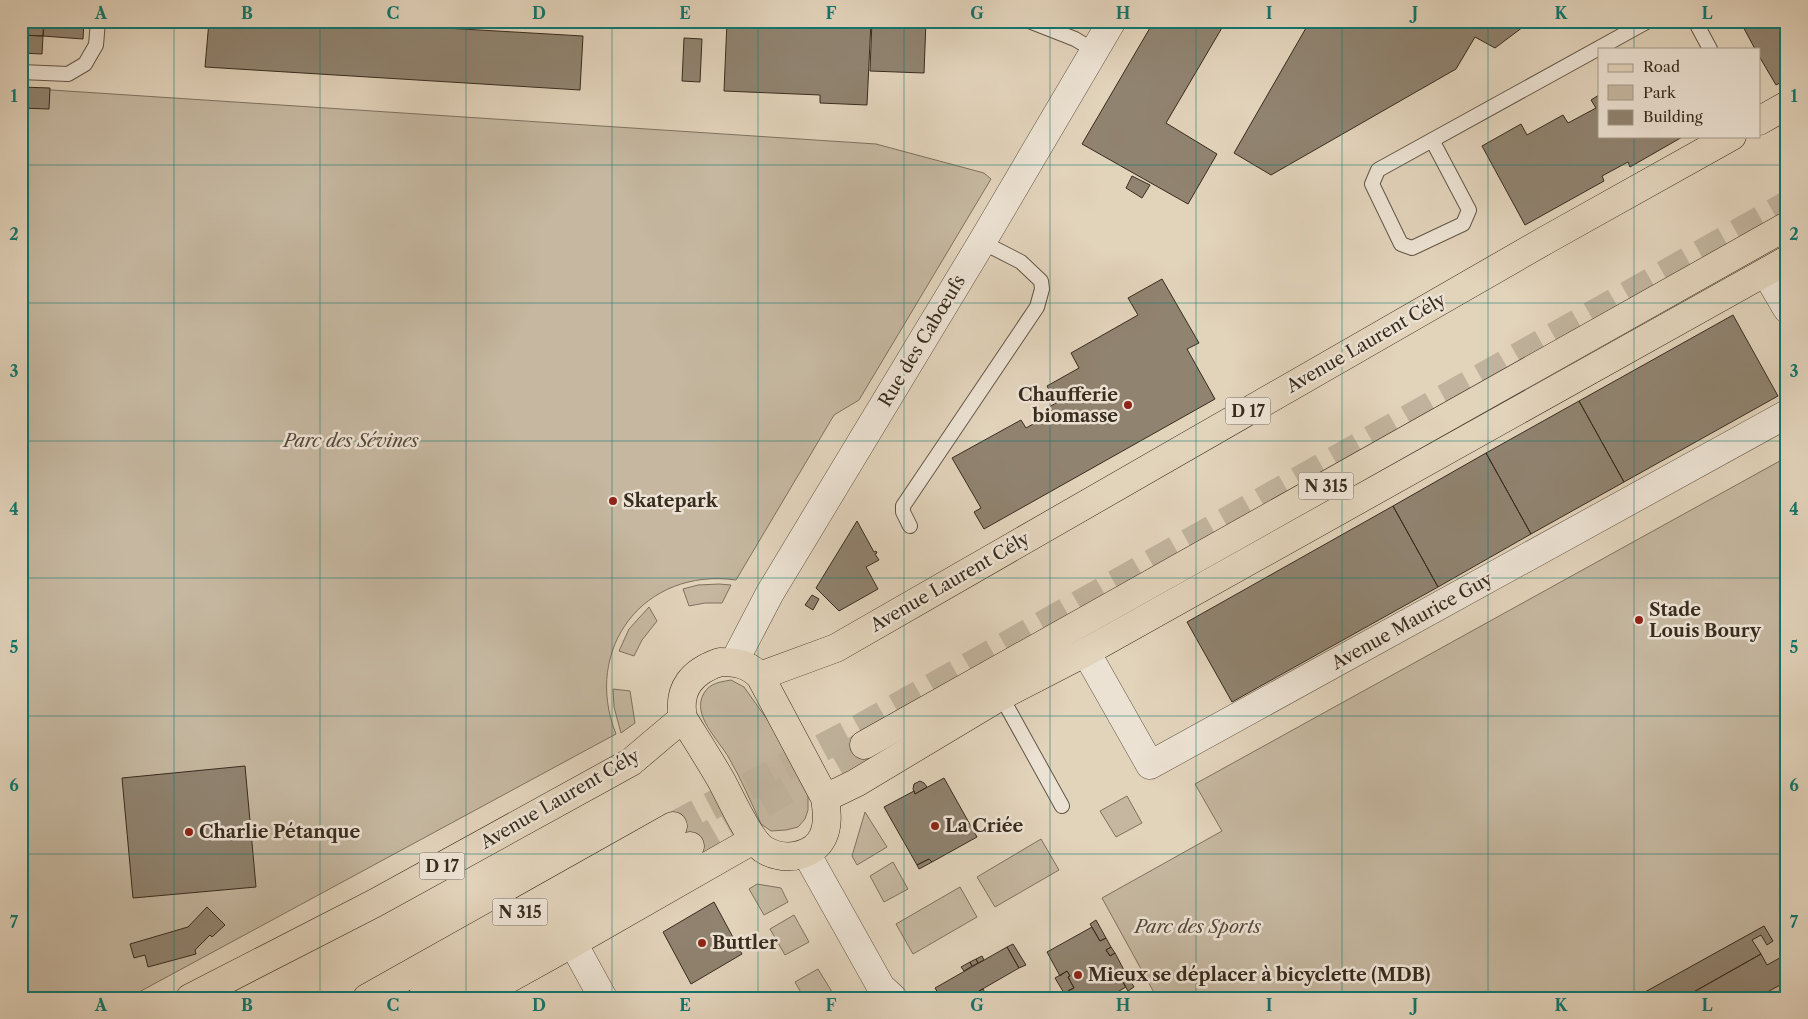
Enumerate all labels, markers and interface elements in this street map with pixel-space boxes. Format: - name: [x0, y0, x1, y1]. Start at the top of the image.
- text: A: [94, 3, 108, 23]
- text: B: [241, 3, 253, 23]
- text: C: [387, 3, 399, 23]
- text: D: [532, 3, 546, 23]
- text: E: [679, 3, 691, 23]
- text: F: [826, 3, 837, 23]
- text: G: [970, 3, 984, 23]
- text: H: [1116, 3, 1130, 23]
- text: I: [1266, 3, 1273, 23]
- text: J: [1409, 3, 1418, 23]
- text: K: [1555, 3, 1569, 23]
- text: L: [1701, 3, 1713, 23]
- legend: [1598, 48, 1760, 138]
- text: Road: [1643, 57, 1680, 76]
- text: Park: [1643, 83, 1677, 102]
- text: 1: [10, 86, 18, 106]
- text: 1: [1790, 86, 1798, 106]
- text: Building: [1643, 107, 1703, 126]
- text: 2: [9, 224, 19, 244]
- text: 2: [1789, 224, 1799, 244]
- street label: Rue des Cabœufs: [874, 271, 970, 411]
- street label: Avenue Laurent Cély: [1282, 288, 1450, 398]
- text: 3: [9, 361, 19, 381]
- text: 3: [1789, 361, 1799, 381]
- place label: Chaufferie biomasse: [1018, 384, 1118, 427]
- road number: D 17: [1226, 398, 1270, 424]
- marker: Chaufferie biomasse: [1122, 399, 1134, 411]
- park label: Parc des Sévines: [281, 430, 419, 452]
- road number: N 315: [1298, 472, 1354, 500]
- place label: Skatepark: [623, 490, 719, 512]
- marker: Skatepark: [607, 495, 619, 507]
- text: 4: [9, 499, 19, 519]
- text: 4: [1789, 499, 1799, 519]
- street label: Avenue Laurent Cély: [866, 527, 1034, 637]
- street label: Avenue Maurice Guy: [1327, 567, 1497, 675]
- place label: Stade Louis Boury: [1649, 599, 1762, 642]
- marker: Stade Louis Boury: [1633, 614, 1645, 626]
- text: 5: [10, 637, 19, 657]
- text: 5: [1790, 637, 1799, 657]
- street label: Avenue Laurent Cély: [476, 744, 644, 854]
- text: 6: [9, 775, 19, 795]
- text: 6: [1789, 775, 1799, 795]
- place label: La Criée: [945, 815, 1024, 837]
- marker: La Criée: [929, 820, 941, 832]
- place label: Charlie Pétanque: [199, 821, 360, 843]
- marker: Charlie Pétanque: [183, 826, 195, 838]
- road number: D 17: [420, 852, 464, 879]
- road number: N 315: [492, 899, 548, 926]
- text: 7: [10, 912, 19, 932]
- text: 7: [1790, 912, 1799, 932]
- park label: Parc des Sports: [1133, 916, 1261, 938]
- place label: Buttler: [712, 932, 778, 954]
- marker: Buttler: [696, 937, 708, 949]
- place label: Mieux se déplacer à bicyclette (MDB): [1088, 964, 1430, 986]
- marker: Mieux se déplacer à bicyclette (MDB): [1072, 969, 1084, 981]
- text: A: [94, 995, 108, 1015]
- text: B: [241, 995, 253, 1015]
- text: C: [387, 995, 399, 1015]
- text: D: [532, 995, 546, 1015]
- text: E: [679, 995, 691, 1015]
- text: F: [826, 995, 837, 1015]
- text: G: [970, 995, 984, 1015]
- text: H: [1116, 995, 1130, 1015]
- text: I: [1266, 995, 1273, 1015]
- text: J: [1409, 995, 1418, 1015]
- text: K: [1555, 995, 1569, 1015]
- text: L: [1701, 995, 1713, 1015]

